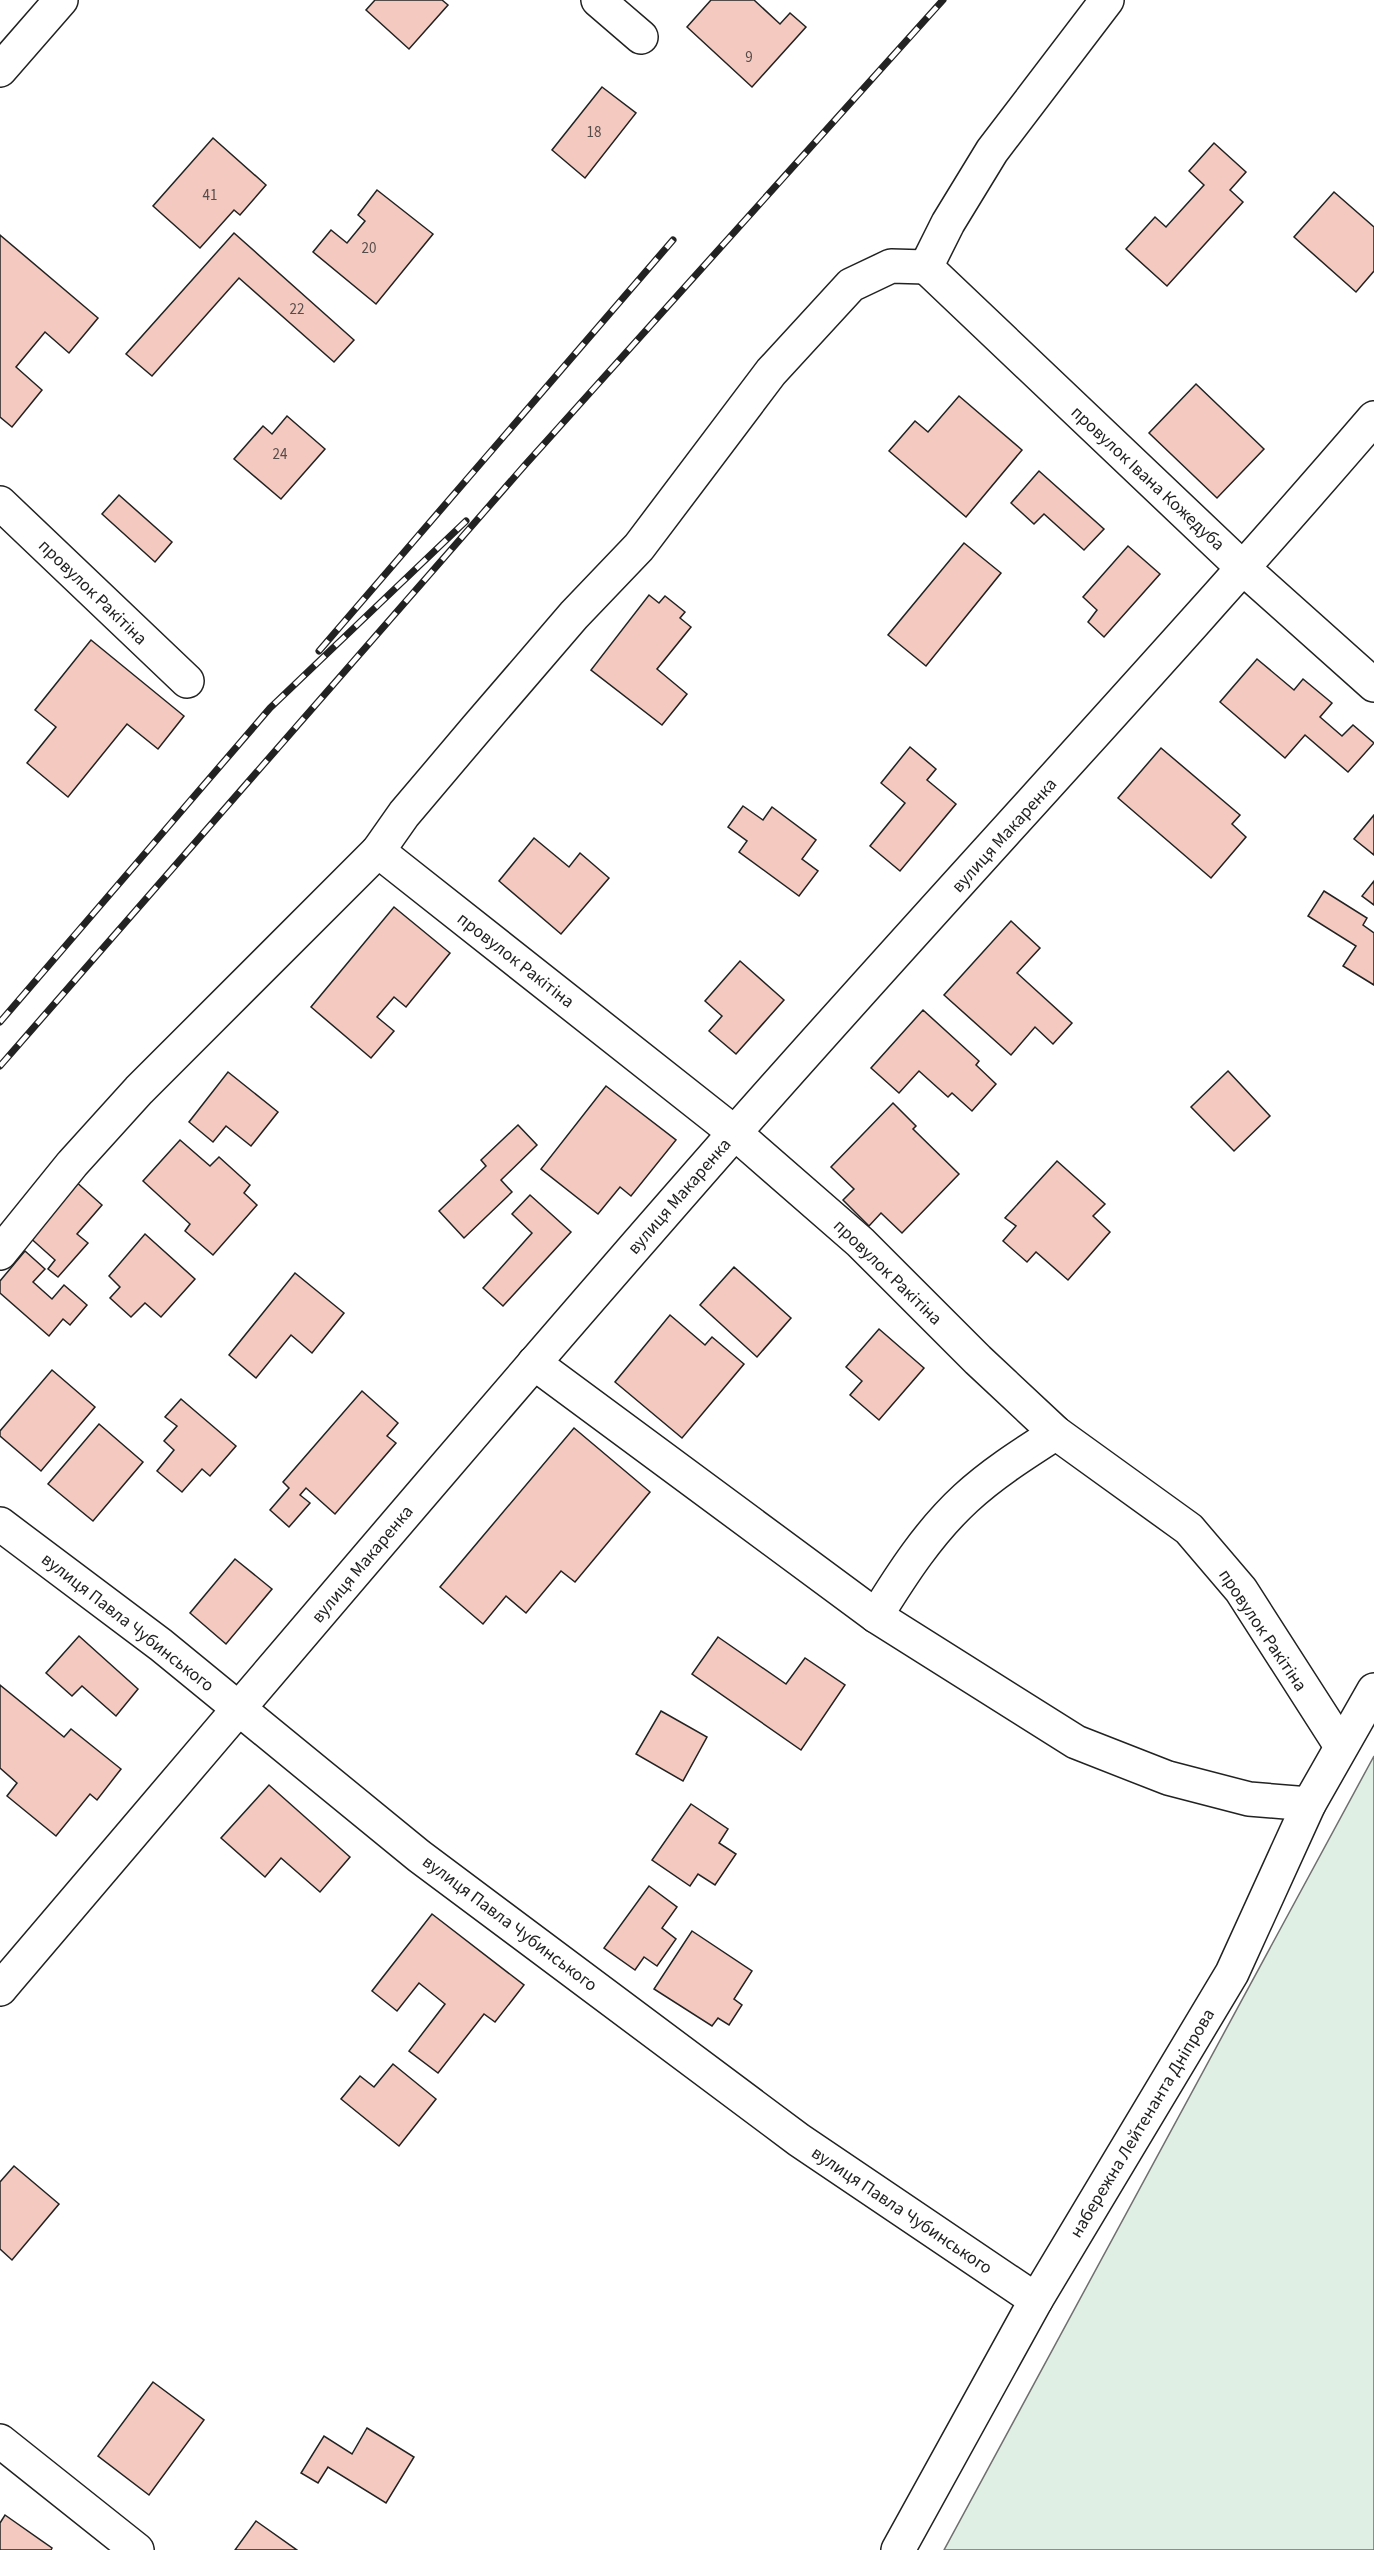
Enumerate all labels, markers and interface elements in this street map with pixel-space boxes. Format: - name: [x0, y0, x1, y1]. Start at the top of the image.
- house number: 9: [745, 47, 753, 68]
- house number: 18: [587, 122, 601, 143]
- house number: 41: [203, 185, 217, 206]
- house number: 20: [362, 238, 376, 259]
- house number: 22: [290, 299, 304, 320]
- street label: провулок Івана Кожедуба: [1065, 400, 1230, 556]
- house number: 24: [273, 444, 288, 465]
- street label: провулок Ракітіна: [33, 534, 153, 651]
- street label: вулиця Макаренка: [946, 772, 1063, 898]
- street label: провулок Ракітіна: [452, 907, 580, 1014]
- street label: вулиця Макаренка: [622, 1133, 737, 1260]
- street label: провулок Ракітіна: [828, 1214, 948, 1331]
- street label: вулиця Макаренка: [306, 1500, 419, 1629]
- street label: вулиця Павла Чубинського: [36, 1547, 219, 1698]
- street label: провулок Ракітіна: [1212, 1564, 1313, 1696]
- street label: вулиця Павла Чубинського: [417, 1849, 602, 1998]
- street label: набережна Лейтенанта Дніпрова: [1064, 2004, 1221, 2243]
- street label: вулиця Павла Чубинського: [806, 2140, 997, 2280]

